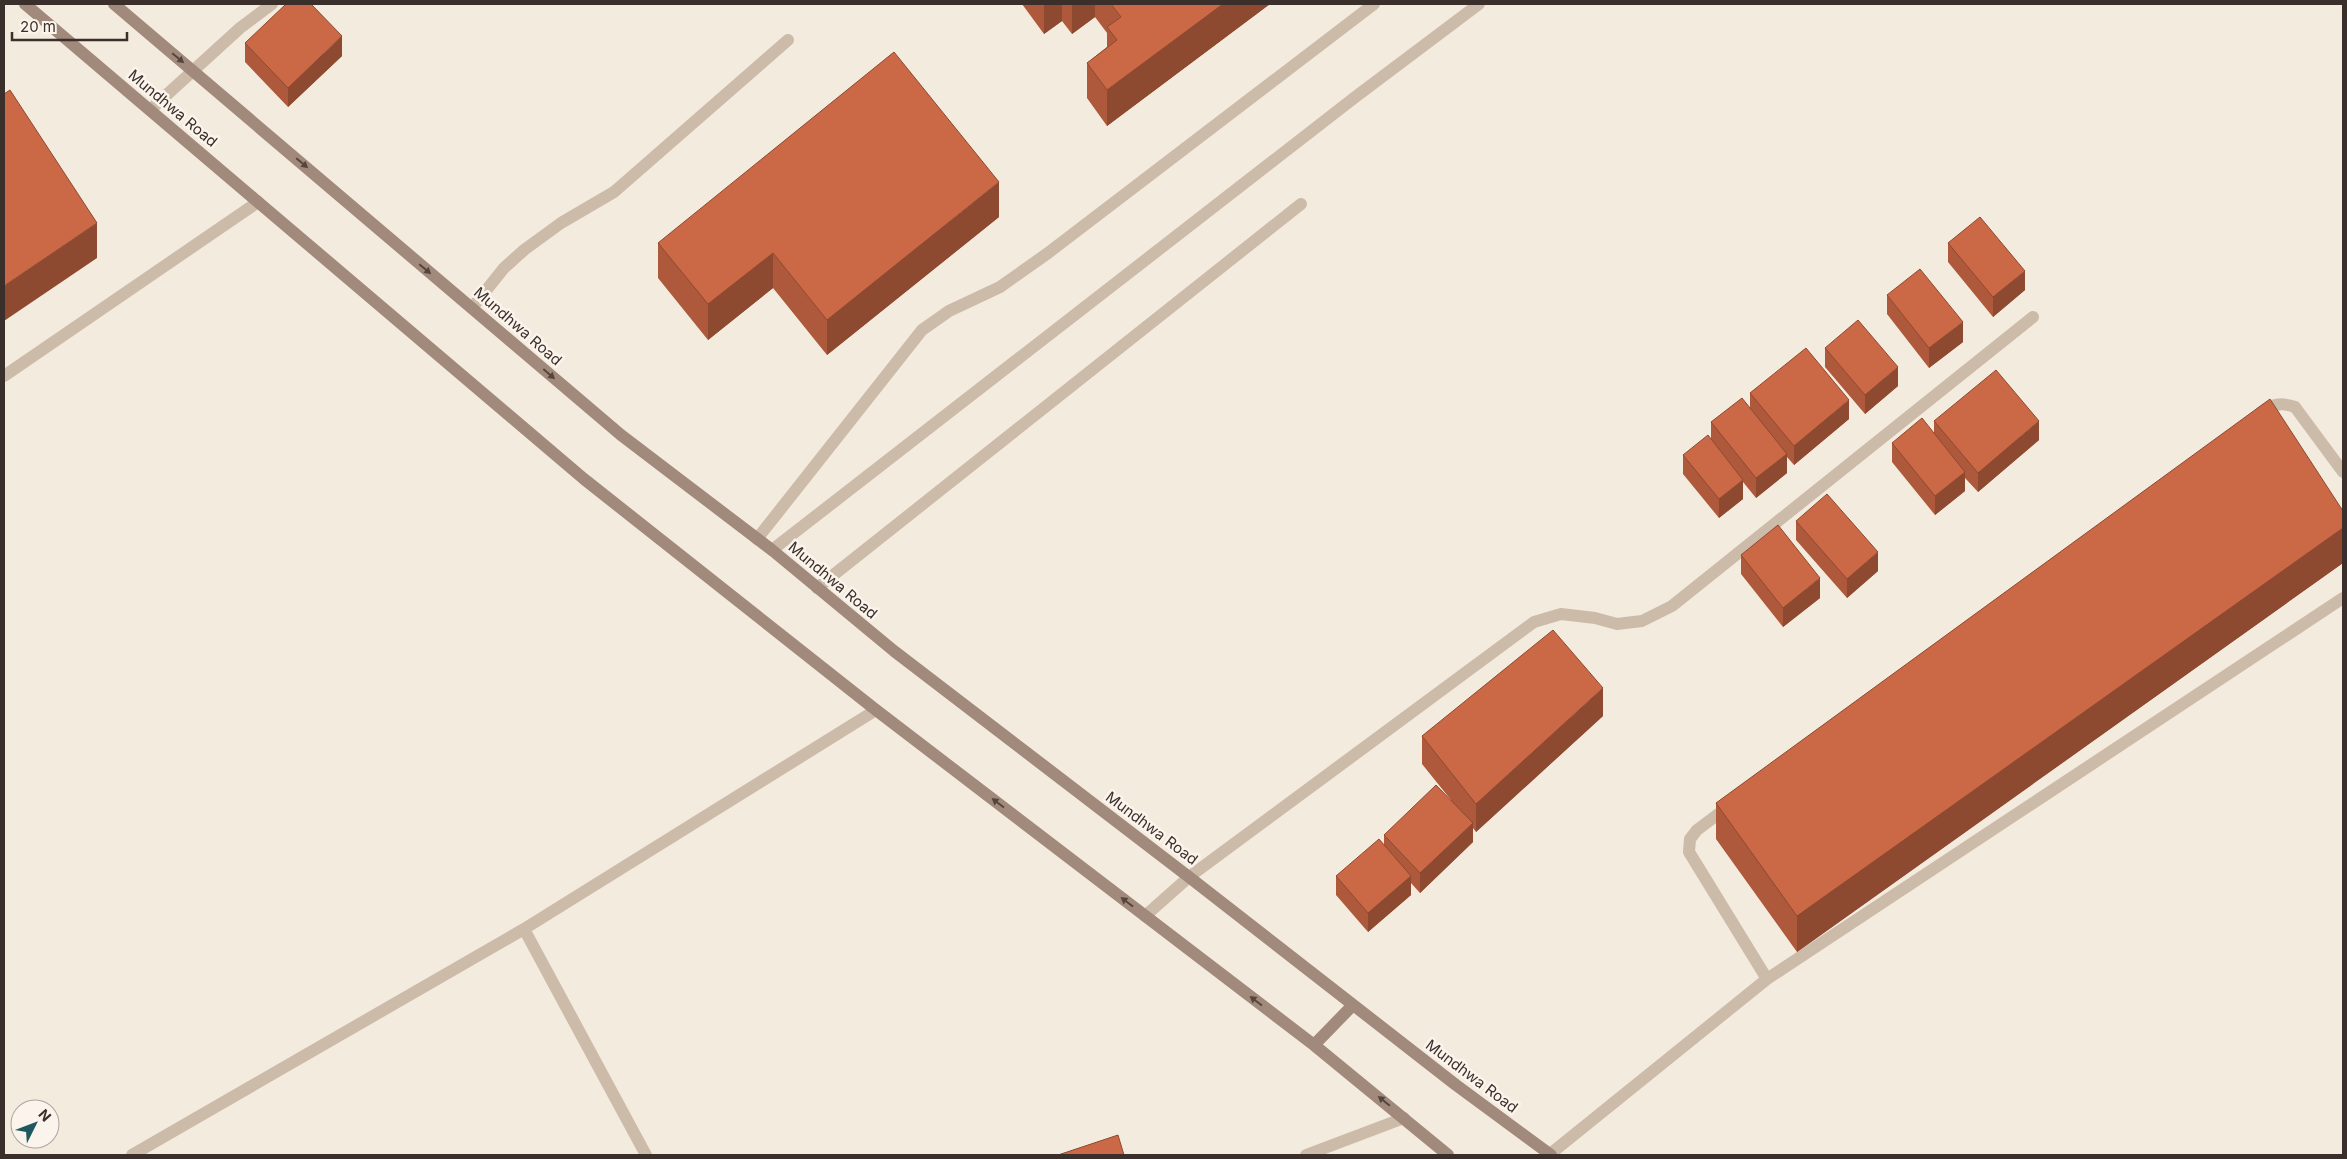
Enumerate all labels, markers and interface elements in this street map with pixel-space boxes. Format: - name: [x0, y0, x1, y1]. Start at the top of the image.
- scale bar: [12, 10, 128, 42]
- text: 20 m: [20, 17, 56, 36]
- one-way arrow: [172, 52, 184, 63]
- street label: Mundhwa Road: [125, 65, 221, 151]
- one-way arrow: [295, 158, 308, 169]
- one-way arrow: [419, 263, 432, 274]
- street label: Mundhwa Road: [470, 283, 566, 369]
- one-way arrow: [542, 369, 555, 380]
- street label: Mundhwa Road: [785, 537, 881, 623]
- street label: Mundhwa Road: [1102, 787, 1202, 869]
- one-way arrow: [992, 798, 1005, 809]
- one-way arrow: [1120, 897, 1134, 907]
- one-way arrow: [1250, 995, 1263, 1006]
- street label: Mundhwa Road: [1422, 1035, 1522, 1117]
- one-way arrow: [1378, 1096, 1391, 1107]
- north arrow: [10, 1099, 60, 1149]
- text: N: [35, 1105, 55, 1125]

